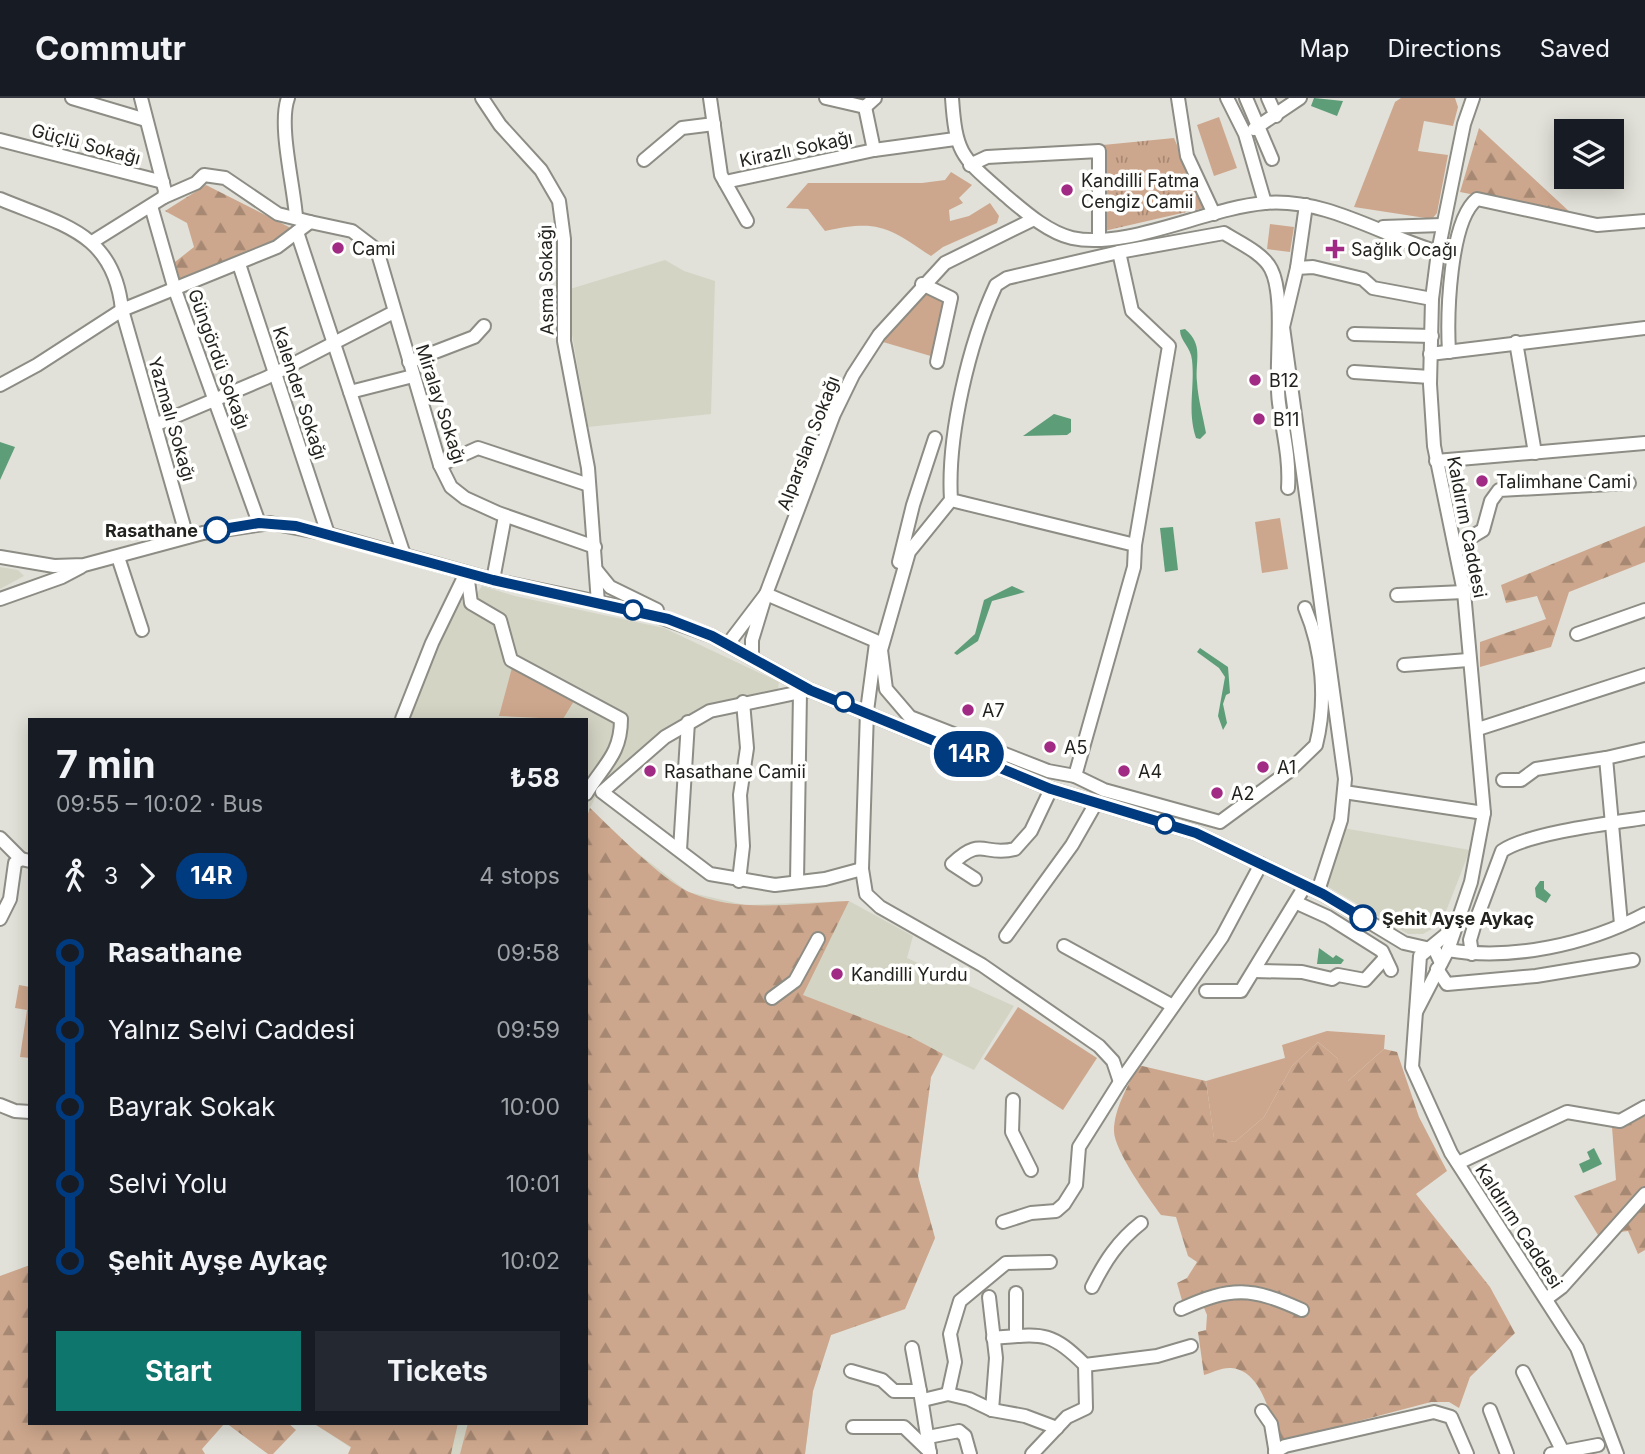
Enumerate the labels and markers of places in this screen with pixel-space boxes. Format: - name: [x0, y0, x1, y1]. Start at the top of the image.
- place label: Kandilli Fatma Cengiz Camii: [1081, 170, 1199, 212]
- marker: Kandilli Fatma Cengiz Camii: [1059, 182, 1075, 198]
- place label: Cami: [352, 238, 395, 259]
- marker: Sağlık Ocağı: [1325, 239, 1345, 259]
- place label: Sağlık Ocağı: [1351, 239, 1457, 260]
- marker: Cami: [330, 240, 346, 256]
- place label: B12: [1269, 370, 1299, 391]
- marker: B12: [1247, 372, 1263, 388]
- place label: B11: [1273, 409, 1299, 430]
- marker: B11: [1251, 411, 1267, 427]
- place label: Talimhane Cami: [1496, 471, 1631, 492]
- marker: Talimhane Cami: [1474, 473, 1490, 489]
- marker: Rasathane: [204, 517, 230, 543]
- place label: Rasathane: [105, 520, 198, 541]
- unlabelled marker: [623, 600, 643, 620]
- unlabelled marker: [834, 692, 854, 712]
- place label: A7: [982, 700, 1005, 721]
- marker: A7: [960, 702, 976, 718]
- place label: A5: [1064, 737, 1087, 758]
- marker: A5: [1042, 739, 1058, 755]
- place label: A1: [1277, 757, 1296, 778]
- marker: A1: [1255, 759, 1271, 775]
- place label: Rasathane Camii: [664, 761, 806, 782]
- place label: A4: [1138, 761, 1162, 782]
- marker: Rasathane Camii: [642, 763, 658, 779]
- marker: A4: [1116, 763, 1132, 779]
- place label: A2: [1231, 783, 1254, 804]
- marker: A2: [1209, 785, 1225, 801]
- unlabelled marker: [1155, 814, 1175, 834]
- marker: Şehit Ayşe Aykaç: [1350, 905, 1376, 931]
- place label: Şehit Ayşe Aykaç: [1382, 908, 1534, 929]
- place label: Kandilli Yurdu: [851, 964, 968, 985]
- marker: Kandilli Yurdu: [829, 966, 845, 982]

